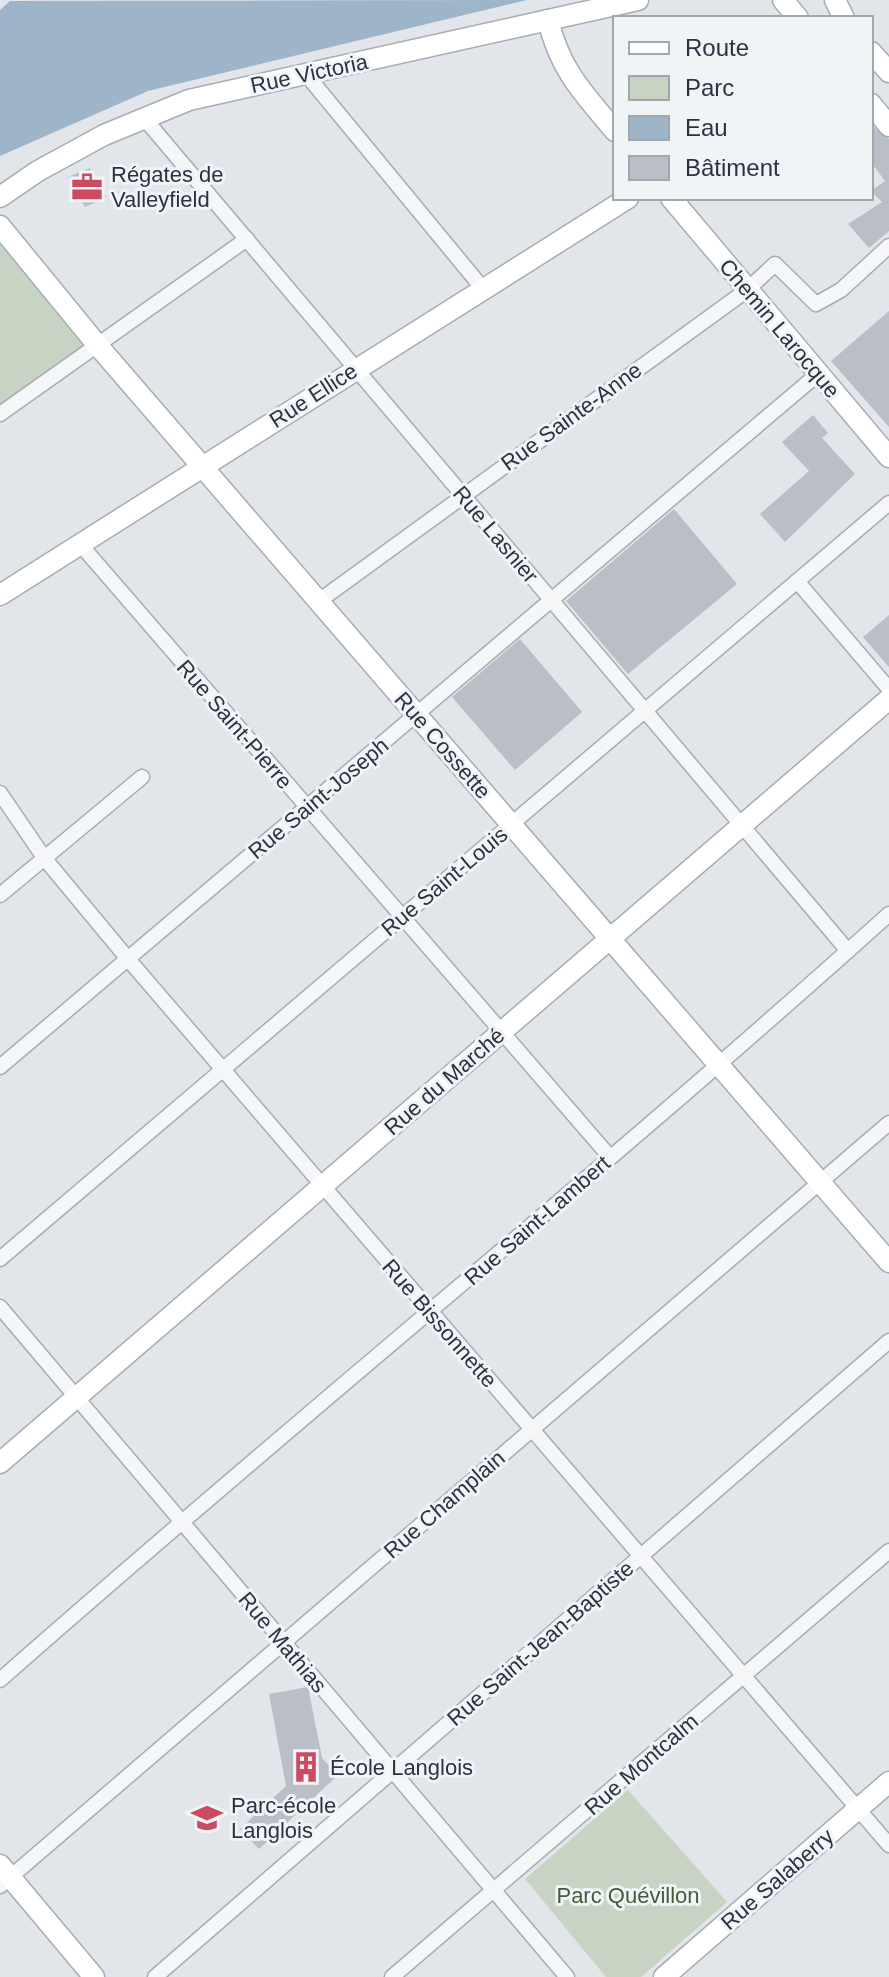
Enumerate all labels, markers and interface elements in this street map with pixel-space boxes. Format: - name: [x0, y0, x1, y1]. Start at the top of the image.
- legend: [613, 16, 873, 200]
- text: Route: [685, 34, 749, 61]
- street label: Rue Victoria: [248, 49, 371, 98]
- text: Parc: [685, 74, 734, 101]
- text: Eau: [685, 114, 728, 141]
- text: Bâtiment: [685, 154, 780, 181]
- place label: Régates de Valleyfield: [111, 162, 224, 212]
- office icon: Régates de Valleyfield: [70, 170, 104, 204]
- street label: Chemin Larocque: [714, 254, 845, 403]
- street label: Rue Sainte-Anne: [496, 357, 646, 476]
- street label: Rue Ellice: [265, 358, 362, 433]
- street label: Rue Lasnier: [448, 481, 543, 588]
- street label: Rue Saint-Pierre: [172, 655, 297, 794]
- street label: Rue Cossette: [389, 687, 496, 804]
- street label: Rue Saint-Joseph: [243, 733, 393, 864]
- street label: Rue Saint-Louis: [376, 821, 512, 941]
- street label: Rue du Marché: [379, 1023, 509, 1140]
- street label: Rue Saint-Lambert: [459, 1150, 615, 1290]
- street label: Rue Bissonnette: [377, 1254, 502, 1392]
- street label: Rue Champlain: [379, 1445, 510, 1564]
- street label: Rue Saint-Jean-Baptiste: [442, 1556, 639, 1731]
- street label: Rue Mathias: [233, 1587, 332, 1698]
- street label: Rue Montcalm: [580, 1708, 703, 1820]
- building icon: École Langlois: [289, 1750, 323, 1784]
- place label: École Langlois: [330, 1755, 473, 1780]
- place label: Parc-école Langlois: [231, 1793, 336, 1843]
- school or university icon: Parc-école Langlois: [190, 1801, 224, 1835]
- street label: Rue Salaberry: [716, 1824, 839, 1935]
- park label: Parc Quévillon: [556, 1883, 700, 1908]

